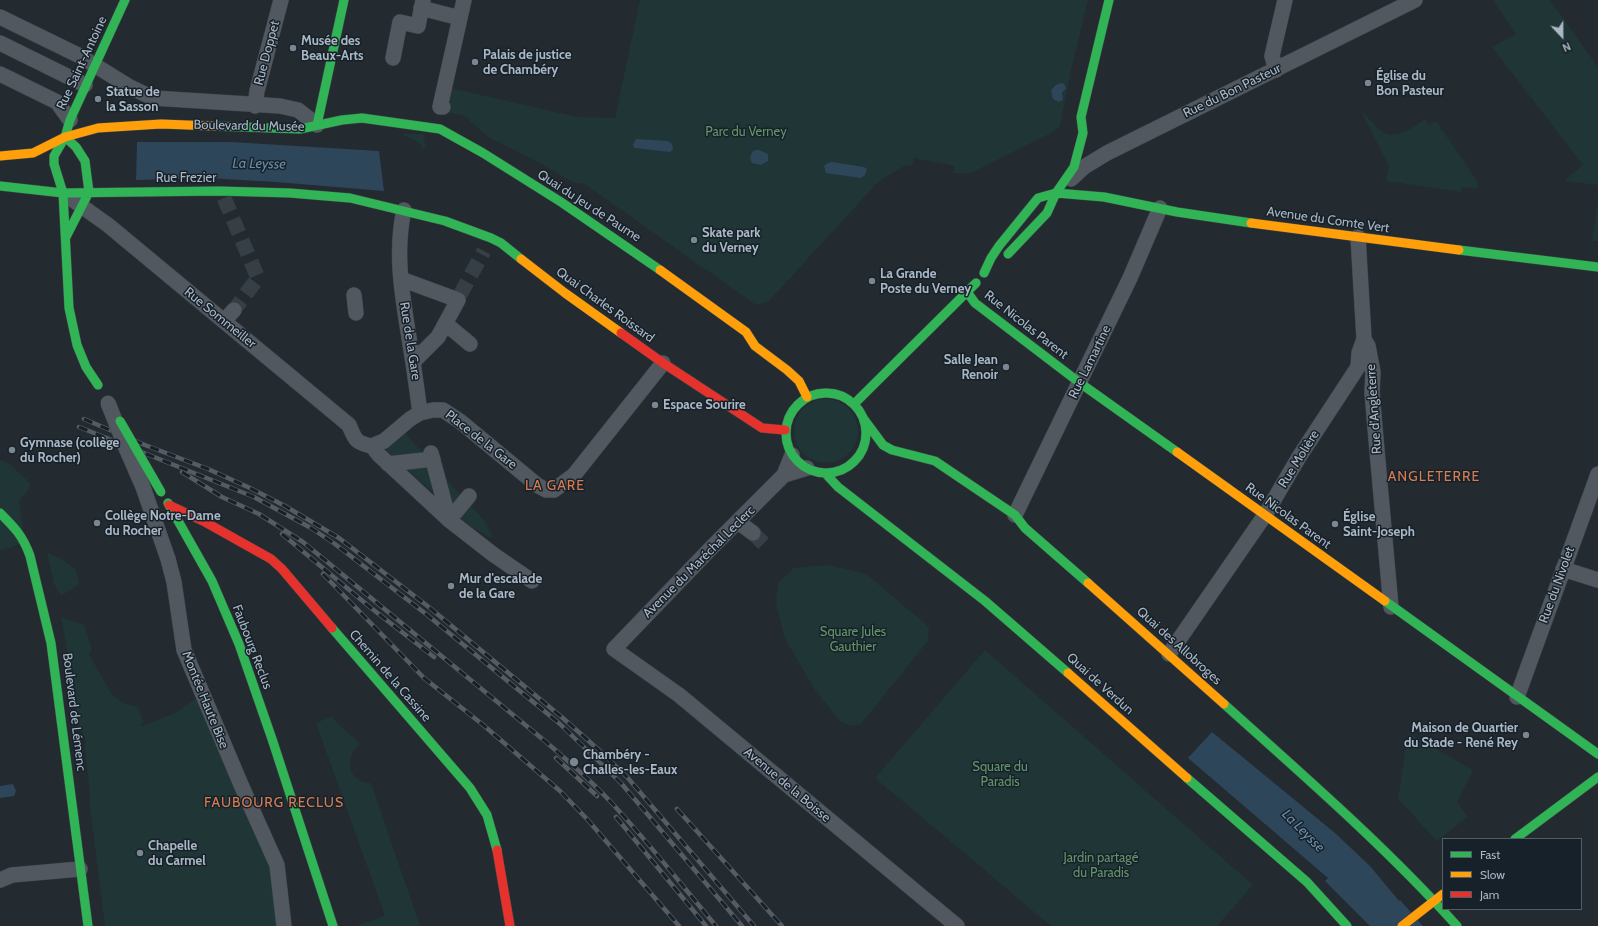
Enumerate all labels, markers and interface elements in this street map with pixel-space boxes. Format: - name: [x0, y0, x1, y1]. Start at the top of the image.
- street label: Rue Saint-Antoine: [54, 14, 110, 112]
- north arrow: [1542, 16, 1582, 56]
- street label: Rue Doppet: [251, 19, 283, 87]
- place label: Musée des Beaux-Arts: [301, 33, 364, 64]
- text: N: [1560, 39, 1573, 55]
- marker: Musée des Beaux-Arts: [288, 43, 298, 53]
- place label: Palais de justice de Chambéry: [483, 47, 571, 78]
- marker: Palais de justice de Chambéry: [470, 57, 480, 67]
- street label: Rue du Bon Pasteur: [1181, 61, 1283, 121]
- place label: Église du Bon Pasteur: [1376, 68, 1444, 99]
- marker: Église du Bon Pasteur: [1363, 78, 1373, 88]
- place label: Statue de la Sasson: [106, 84, 160, 115]
- marker: Statue de la Sasson: [93, 94, 103, 104]
- street label: Boulevard du Musée: [193, 117, 305, 135]
- park label: Parc du Verney: [705, 124, 787, 140]
- water label: La Leysse: [232, 155, 286, 173]
- street label: Quai du Jeu de Paume: [534, 167, 644, 245]
- street label: Rue Frezier: [156, 170, 216, 186]
- street label: Avenue du Comte Vert: [1266, 204, 1390, 236]
- place label: Skate park du Verney: [702, 225, 761, 256]
- marker: Skate park du Verney: [689, 235, 699, 245]
- street label: Quai Charles Roissard: [553, 264, 657, 346]
- place label: La Grande Poste du Verney: [880, 266, 971, 297]
- marker: La Grande Poste du Verney: [867, 276, 877, 286]
- street label: Rue Sommeiller: [181, 284, 259, 352]
- street label: Rue Nicolas Parent: [981, 287, 1071, 363]
- street label: Rue de la Gare: [396, 301, 424, 381]
- street label: Rue Lamartine: [1066, 323, 1114, 401]
- place label: Salle Jean Renoir: [944, 352, 998, 383]
- marker: Salle Jean Renoir: [1001, 362, 1011, 372]
- street label: Rue d'Angleterre: [1363, 364, 1385, 454]
- place label: Espace Sourire: [663, 397, 746, 413]
- marker: Espace Sourire: [650, 400, 660, 410]
- street label: Place de la Gare: [442, 407, 520, 473]
- street label: Rue Molière: [1275, 427, 1323, 491]
- place label: Gymnase (collège du Rocher): [20, 435, 119, 466]
- marker: Gymnase (collège du Rocher): [7, 445, 17, 455]
- district label: ANGLETERRE: [1388, 469, 1480, 485]
- district label: LA GARE: [525, 478, 585, 494]
- street label: Rue Nicolas Parent: [1242, 480, 1334, 552]
- street label: Avenue du Maréchal Leclerc: [640, 503, 758, 621]
- place label: Collège Notre-Dame du Rocher: [105, 508, 221, 539]
- place label: Église Saint-Joseph: [1343, 509, 1415, 540]
- marker: Collège Notre-Dame du Rocher: [92, 518, 102, 528]
- marker: Église Saint-Joseph: [1330, 519, 1340, 529]
- street label: Rue du Nivolet: [1536, 545, 1578, 625]
- place label: Mur d'escalade de la Gare: [459, 571, 542, 602]
- marker: Mur d'escalade de la Gare: [446, 581, 456, 591]
- street label: Faubourg Reclus: [229, 603, 275, 691]
- street label: Quai des Allobroges: [1133, 604, 1225, 688]
- park label: Square Jules Gauthier: [820, 624, 886, 655]
- street label: Chemin de la Cassine: [346, 627, 434, 725]
- street label: Montée Haute Bise: [178, 649, 232, 751]
- street label: Quai de Verdun: [1063, 650, 1137, 718]
- street label: Boulevard de Lémenc: [59, 652, 89, 772]
- place label: Maison de Quartier du Stade - René Rey: [1404, 720, 1518, 751]
- marker: Maison de Quartier du Stade - René Rey: [1521, 730, 1531, 740]
- street label: Avenue de la Boisse: [741, 744, 833, 826]
- place label: Chambéry - Challes-les-Eaux: [583, 747, 677, 778]
- marker: Chambéry - Challes-les-Eaux: [568, 756, 580, 768]
- park label: Square du Paradis: [972, 759, 1028, 790]
- district label: FAUBOURG RECLUS: [204, 795, 344, 811]
- water label: La Leysse: [1278, 806, 1328, 856]
- place label: Chapelle du Carmel: [148, 838, 206, 869]
- legend: [1442, 838, 1582, 910]
- text: Fast: [1480, 847, 1500, 862]
- marker: Chapelle du Carmel: [135, 848, 145, 858]
- park label: Jardin partagé du Paradis: [1064, 850, 1138, 881]
- text: Slow: [1480, 867, 1505, 882]
- text: Jam: [1480, 887, 1499, 902]

